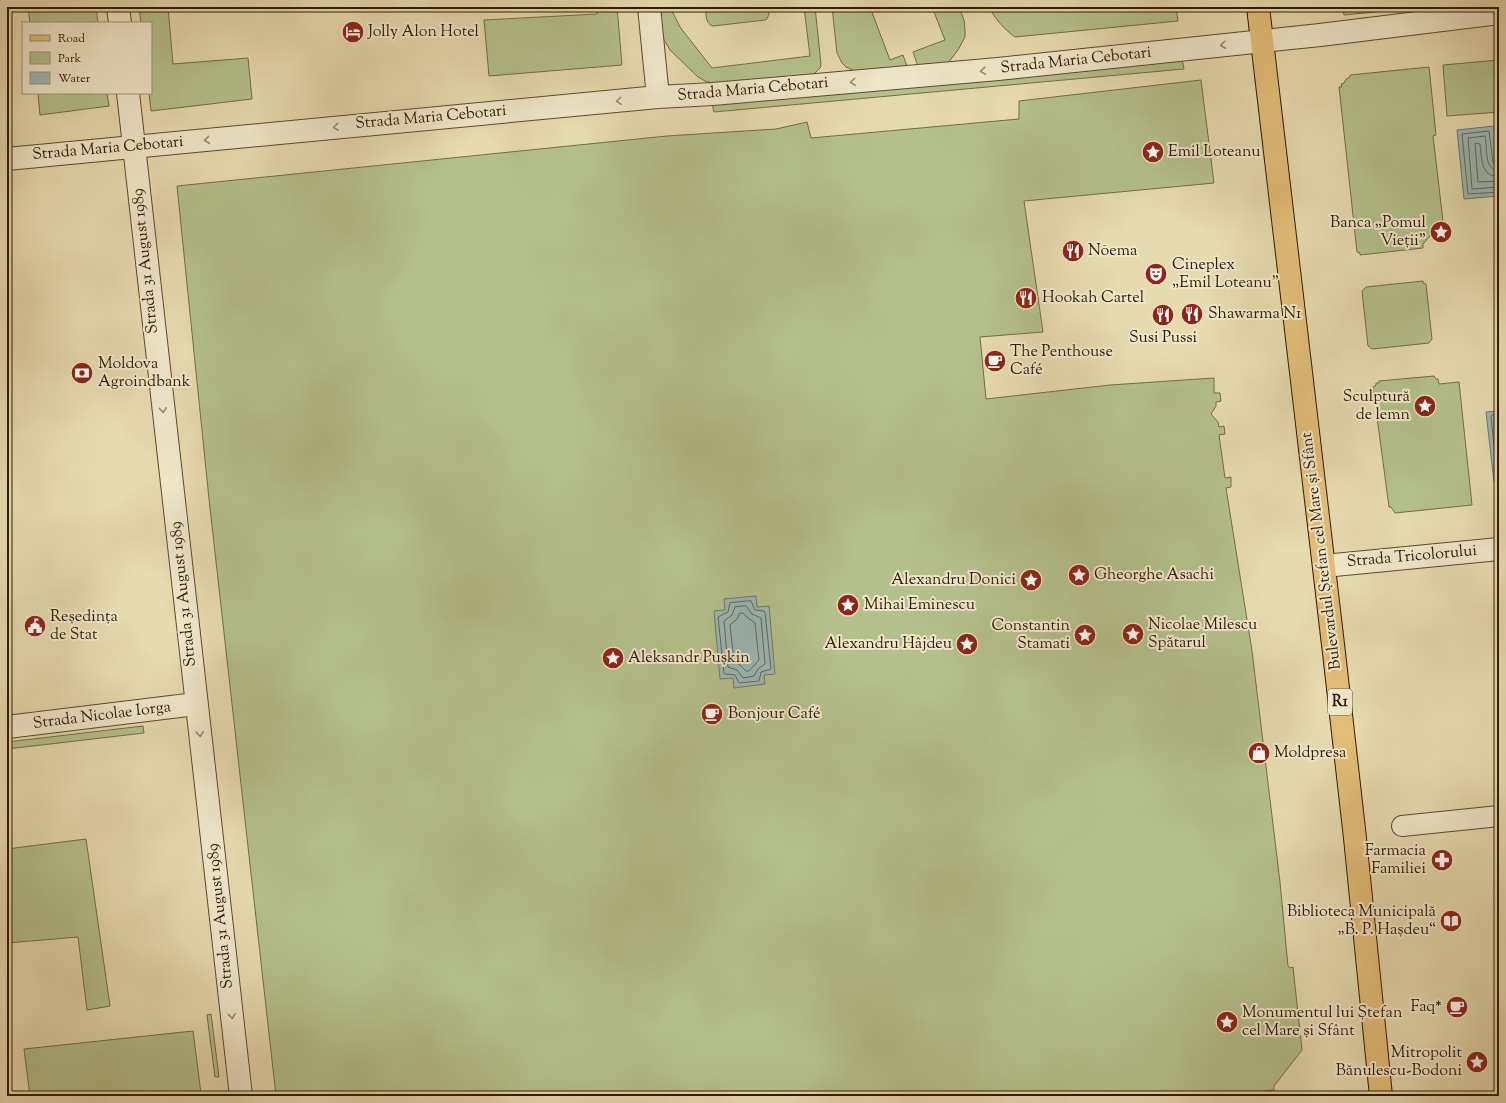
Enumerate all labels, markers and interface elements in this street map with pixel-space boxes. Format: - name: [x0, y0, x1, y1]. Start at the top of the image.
- hotel icon: Jolly Alon Hotel: [340, 19, 366, 45]
- place label: Jolly Alon Hotel: [367, 21, 480, 44]
- legend: [22, 22, 152, 94]
- text: Road: [58, 30, 85, 48]
- one-way arrow: [1220, 40, 1226, 49]
- street label: Strada Maria Cebotari: [999, 42, 1153, 80]
- text: Park: [58, 50, 81, 68]
- one-way arrow: [980, 66, 986, 75]
- text: Water: [58, 70, 91, 88]
- street label: Strada Maria Cebotari: [677, 72, 830, 108]
- one-way arrow: [850, 77, 856, 86]
- one-way arrow: [616, 96, 622, 105]
- street label: Strada Maria Cebotari: [355, 100, 508, 136]
- one-way arrow: [333, 123, 339, 132]
- street label: Strada Maria Cebotari: [32, 131, 185, 167]
- one-way arrow: [204, 135, 210, 144]
- place icon: Emil Loteanu: [1140, 139, 1166, 165]
- place label: Emil Loteanu: [1168, 141, 1260, 164]
- street label: Strada 31 August 1989: [127, 187, 165, 335]
- place label: Banca „Pomul Vieții”: [1330, 212, 1427, 253]
- place icon: Banca „Pomul Vieții”: [1428, 219, 1454, 245]
- restaurant icon: Nōema: [1060, 238, 1086, 264]
- place label: Nōema: [1088, 240, 1138, 263]
- place label: Cineplex „Emil Loteanu”: [1172, 254, 1279, 295]
- theatre icon: Cineplex „Emil Loteanu”: [1143, 261, 1169, 287]
- restaurant icon: Hookah Cartel: [1013, 285, 1039, 311]
- place label: Hookah Cartel: [1042, 287, 1145, 310]
- restaurant icon: Shawarma N1: [1179, 301, 1205, 327]
- restaurant icon: Susi Pussi: [1150, 302, 1176, 328]
- place label: Shawarma N1: [1208, 303, 1302, 326]
- place label: Susi Pussi: [1129, 327, 1198, 350]
- place label: The Penthouse Café: [1010, 341, 1113, 382]
- cafe icon: The Penthouse Café: [982, 348, 1008, 374]
- place label: Moldova Agroindbank: [98, 353, 191, 394]
- bank icon: Moldova Agroindbank: [69, 360, 95, 386]
- place label: Sculptură de lemn: [1343, 386, 1411, 427]
- place icon: Sculptură de lemn: [1412, 393, 1438, 419]
- one-way arrow: [158, 407, 167, 413]
- street label: Bulevardul Ștefan cel Mare și Sfânt: [1296, 430, 1348, 671]
- street label: Strada 31 August 1989: [165, 520, 203, 668]
- street label: Strada Tricolorului: [1346, 540, 1478, 574]
- place icon: Gheorghe Asachi: [1066, 562, 1092, 588]
- place label: Gheorghe Asachi: [1094, 564, 1214, 587]
- place icon: Alexandru Donici: [1018, 567, 1044, 593]
- place label: Alexandru Donici: [891, 569, 1016, 592]
- place icon: Mihai Eminescu: [835, 592, 861, 618]
- place label: Mihai Eminescu: [864, 594, 975, 617]
- place label: Reședința de Stat: [50, 606, 119, 647]
- public building icon: Reședința de Stat: [22, 613, 48, 639]
- place label: Nicolae Milescu Spătarul: [1148, 614, 1257, 655]
- place label: Constantin Stamati: [991, 615, 1071, 656]
- place icon: Nicolae Milescu Spătarul: [1120, 621, 1146, 647]
- place icon: Constantin Stamati: [1072, 622, 1098, 648]
- place icon: Alexandru Hâjdeu: [954, 631, 980, 657]
- place label: Alexandru Hâjdeu: [825, 633, 952, 656]
- place icon: Aleksandr Pușkin: [600, 645, 626, 671]
- place label: Aleksandr Pușkin: [628, 647, 750, 670]
- road number: R1: [1328, 689, 1352, 715]
- street label: Strada Nicolae Iorga: [32, 696, 173, 736]
- cafe icon: Bonjour Café: [699, 701, 725, 727]
- place label: Bonjour Café: [728, 703, 821, 726]
- one-way arrow: [195, 731, 204, 737]
- shop icon: Moldpresa: [1246, 740, 1272, 766]
- place label: Moldpresa: [1274, 742, 1347, 765]
- place label: Farmacia Familiei: [1365, 840, 1427, 881]
- street label: Strada 31 August 1989: [202, 842, 240, 990]
- pharmacy icon: Farmacia Familiei: [1429, 847, 1455, 873]
- place label: Biblioteca Municipală „B. P. Hașdeu“: [1287, 901, 1437, 942]
- library icon: Biblioteca Municipală „B. P. Hașdeu“: [1438, 908, 1464, 934]
- cafe icon: Faq*: [1444, 994, 1470, 1020]
- place label: Faq*: [1411, 996, 1442, 1019]
- place label: Monumentul lui Ștefan cel Mare și Sfânt: [1242, 1002, 1403, 1043]
- place icon: Monumentul lui Ștefan cel Mare și Sfânt: [1214, 1009, 1240, 1035]
- one-way arrow: [227, 1013, 236, 1019]
- place label: Mitropolit Bănulescu-Bodoni: [1336, 1042, 1463, 1083]
- place icon: Mitropolit Bănulescu-Bodoni: [1464, 1049, 1490, 1075]

